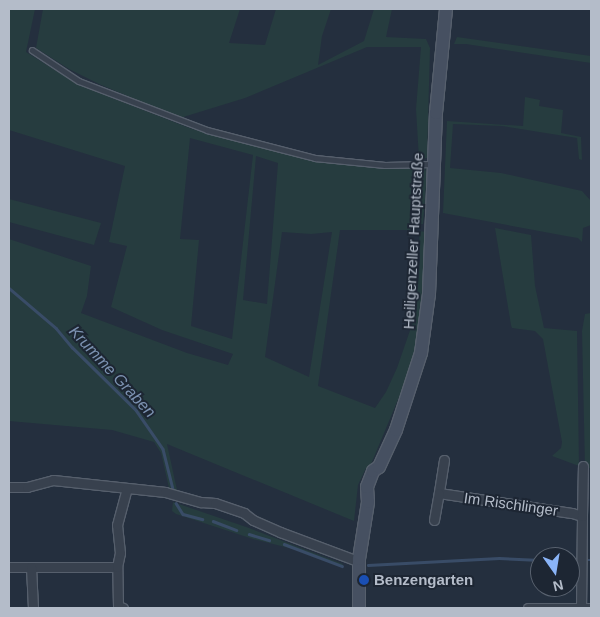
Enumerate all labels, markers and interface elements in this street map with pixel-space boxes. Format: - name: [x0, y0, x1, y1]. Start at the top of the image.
- street label: Heiligenzeller Hauptstraße: [399, 152, 427, 330]
- water label: Krumme Graben: [65, 322, 159, 422]
- street label: Im Rischlinger: [463, 488, 559, 520]
- north arrow: [530, 547, 580, 597]
- place label: Benzengarten: [374, 571, 473, 589]
- marker: Benzengarten: [358, 574, 370, 586]
- text: N: [551, 577, 565, 595]

